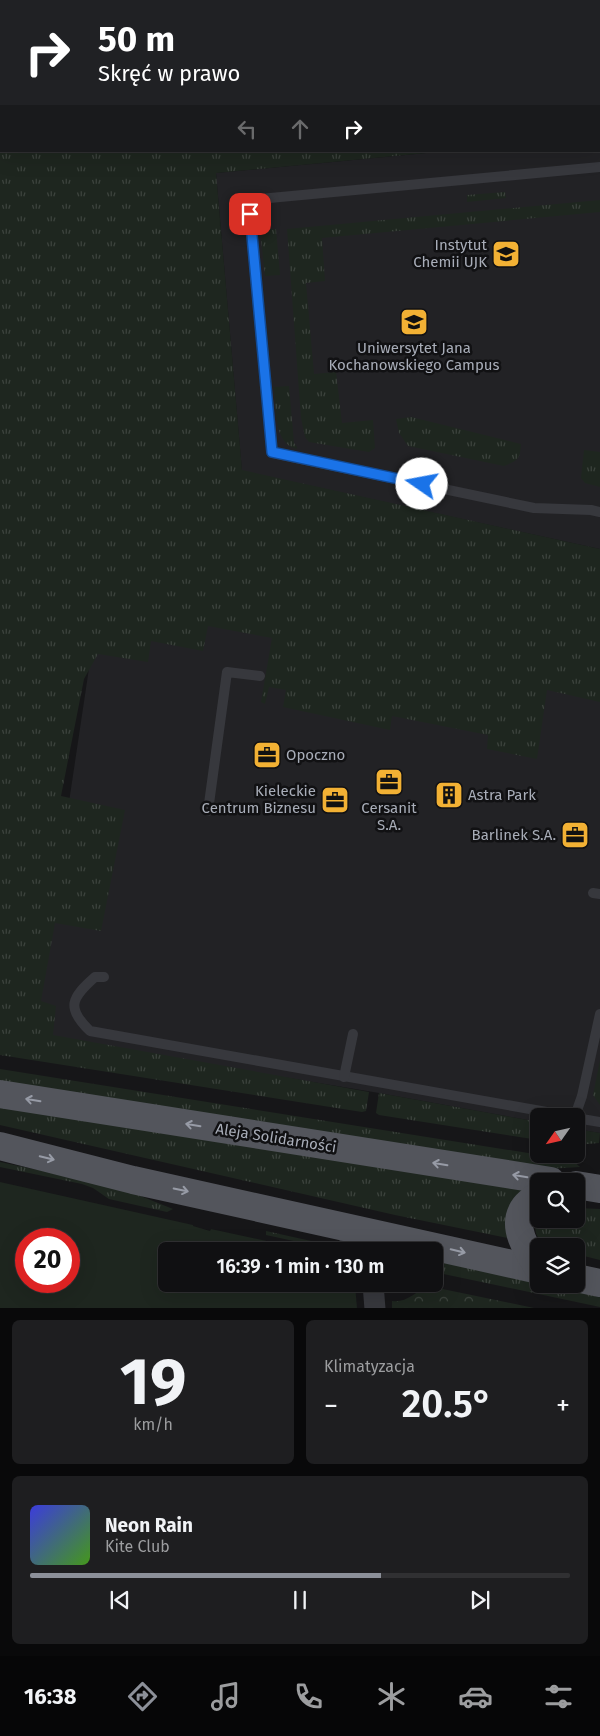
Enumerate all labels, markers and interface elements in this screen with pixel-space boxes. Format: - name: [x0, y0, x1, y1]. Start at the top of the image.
- text: 50 m: [98, 18, 175, 60]
- icon: right: [15, 20, 80, 85]
- text: Skręć w prawo: [98, 60, 240, 87]
- icon: left: [233, 115, 261, 143]
- icon: ahead: [286, 115, 314, 143]
- icon: right: [339, 115, 367, 143]
- pin: [229, 193, 271, 235]
- icon: arrive: [236, 200, 264, 228]
- place label: Instytut Chemii UJK: [413, 236, 488, 271]
- school or university icon: Instytut Chemii UJK: [491, 239, 521, 269]
- school or university icon: Uniwersytet Jana Kochanowskiego Campus: [399, 307, 429, 337]
- place label: Uniwersytet Jana Kochanowskiego Campus: [328, 339, 500, 374]
- position arrow: [395, 457, 447, 509]
- office icon: Opoczno: [252, 740, 282, 770]
- place label: Opoczno: [286, 746, 345, 764]
- office icon: Cersanit S.A.: [374, 767, 404, 797]
- building icon: Astra Park: [434, 780, 464, 810]
- place label: Kieleckie Centrum Biznesu: [202, 782, 316, 817]
- office icon: Kieleckie Centrum Biznesu: [320, 785, 350, 815]
- place label: Astra Park: [468, 786, 536, 804]
- place label: Cersanit S.A.: [361, 799, 417, 834]
- office icon: Barlinek S.A.: [560, 820, 590, 850]
- place label: Barlinek S.A.: [472, 826, 556, 844]
- one-way arrow: [25, 1094, 41, 1104]
- north arrow: [530, 1108, 585, 1162]
- map controls: [530, 1108, 585, 1293]
- one-way arrow: [185, 1120, 201, 1130]
- street label: Aleja Solidarności: [214, 1120, 338, 1156]
- one-way arrow: [39, 1153, 55, 1163]
- one-way arrow: [432, 1158, 448, 1168]
- one-way arrow: [512, 1171, 528, 1181]
- button: search: [530, 1173, 585, 1228]
- one-way arrow: [172, 1186, 188, 1195]
- speed limit sign: 20: [15, 1228, 80, 1293]
- button: layers: [530, 1238, 585, 1293]
- one-way arrow: [449, 1247, 465, 1256]
- text: 16:39 · 1 min · 130 m: [217, 1255, 384, 1278]
- text: 19: [120, 1343, 186, 1421]
- text: Klimatyzacja: [324, 1357, 415, 1376]
- text: 20.5°: [402, 1381, 492, 1427]
- text: −: [324, 1389, 338, 1422]
- text: +: [556, 1389, 570, 1422]
- text: km/h: [133, 1415, 173, 1434]
- text: Neon Rain: [105, 1514, 193, 1537]
- text: Kite Club: [105, 1537, 170, 1556]
- icon: previous: [106, 1586, 134, 1614]
- icon: pause: [286, 1586, 314, 1614]
- icon: next: [466, 1586, 494, 1614]
- icon: directions: [125, 1679, 160, 1714]
- icon: music: [208, 1679, 243, 1714]
- icon: phone: [291, 1679, 326, 1714]
- icon: climate: [374, 1679, 409, 1714]
- icon: car: [458, 1679, 493, 1714]
- icon: filters: [541, 1679, 576, 1714]
- text: 16:38: [24, 1683, 77, 1710]

